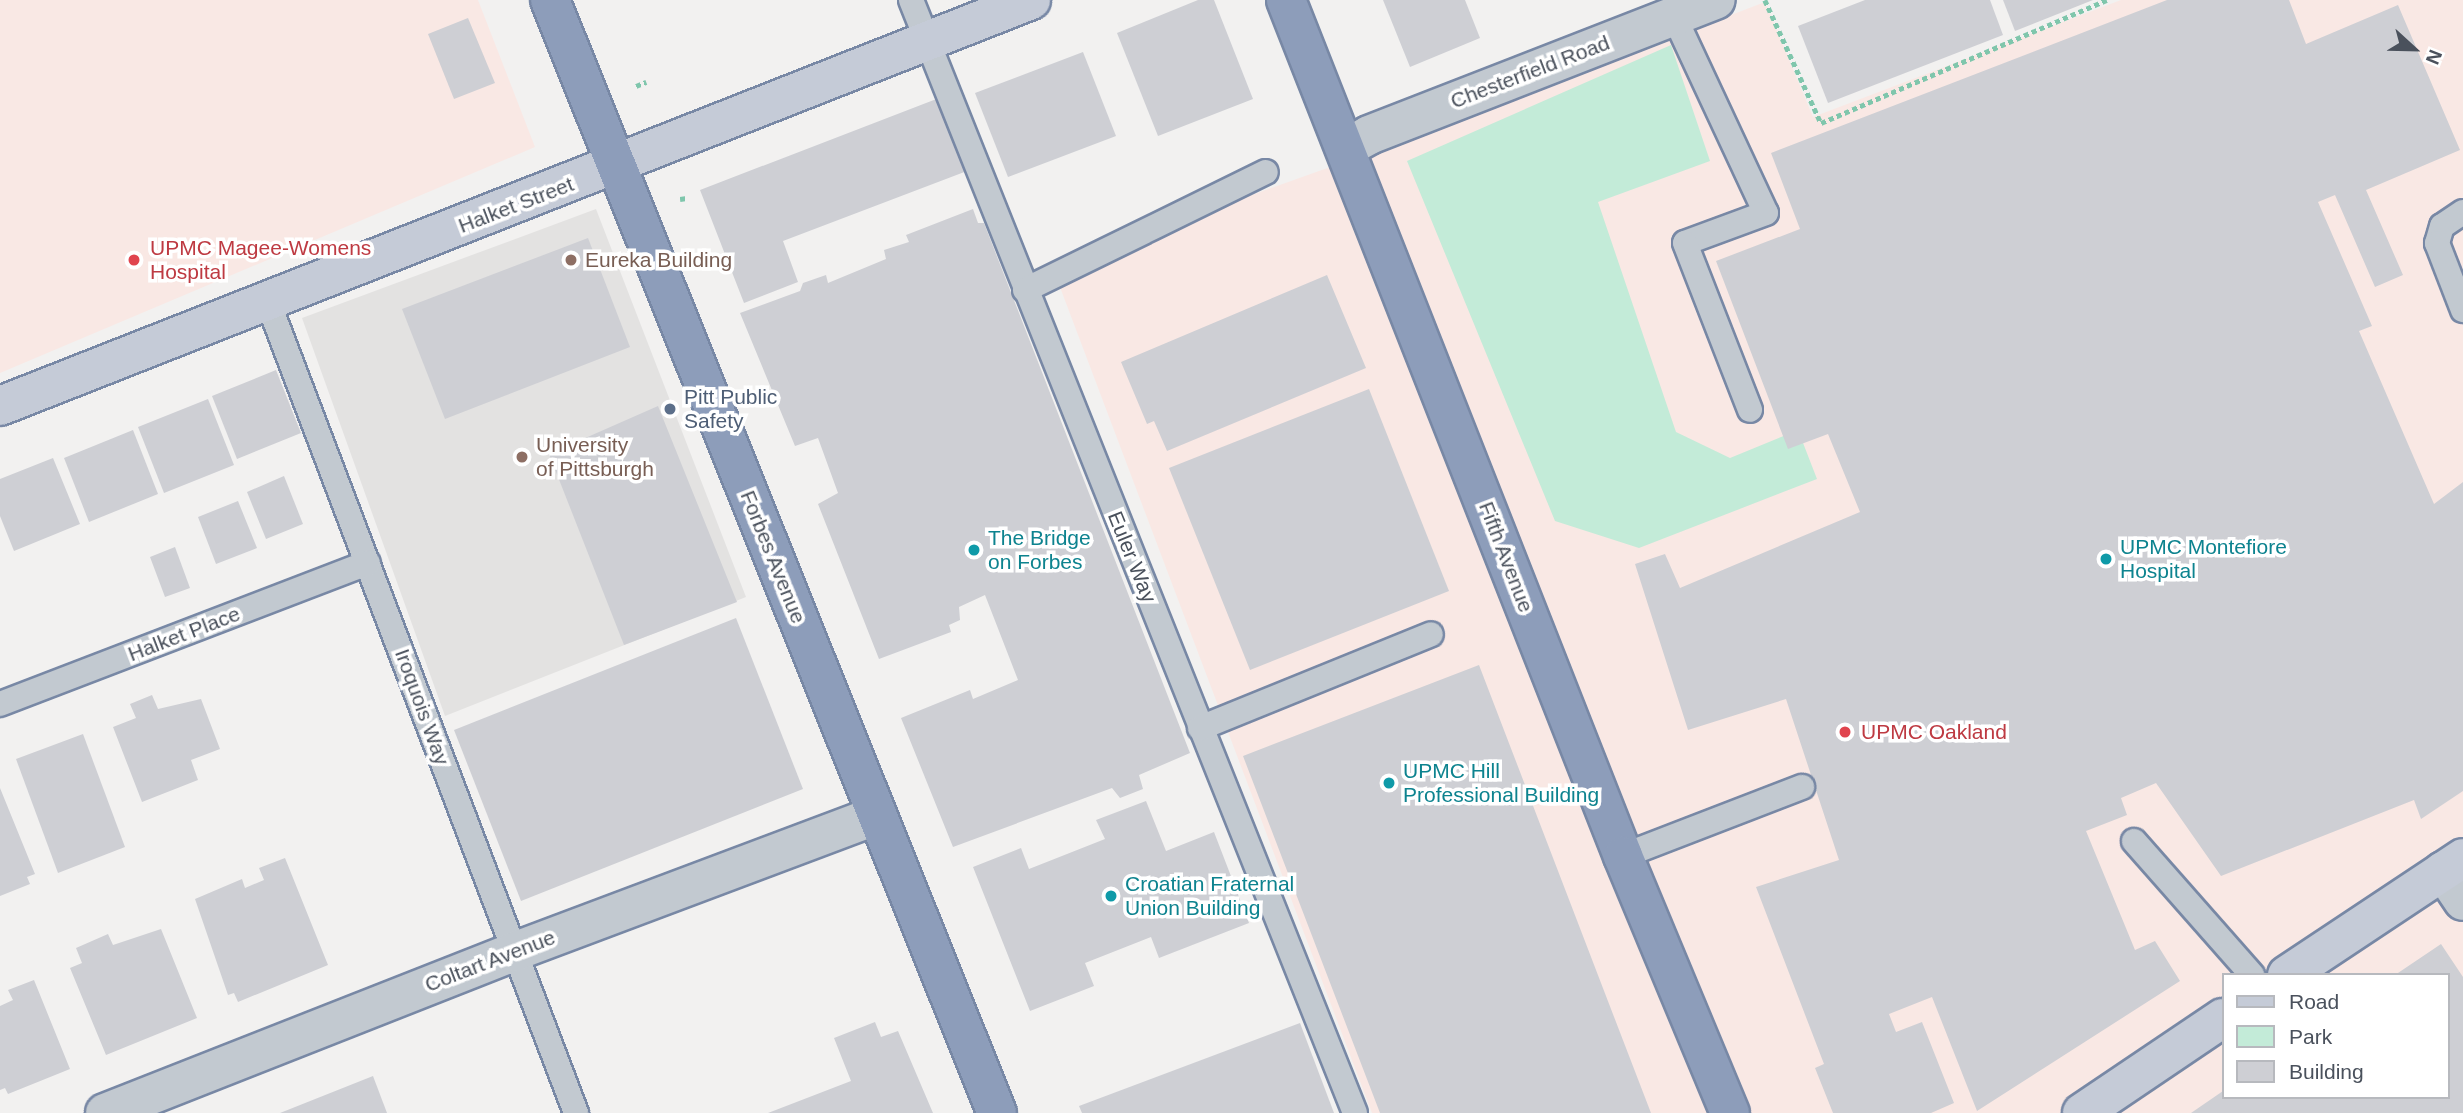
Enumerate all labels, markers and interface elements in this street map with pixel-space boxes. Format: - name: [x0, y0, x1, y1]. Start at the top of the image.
- north arrow: [2379, 14, 2449, 84]
- street label: Chesterfield Road: [1447, 30, 1613, 114]
- text: N: [2422, 47, 2446, 67]
- street label: Halket Street: [455, 171, 577, 239]
- place label: UPMC Magee-Womens Hospital: [150, 235, 371, 285]
- place label: Eureka Building: [585, 247, 732, 273]
- marker: UPMC Magee-Womens Hospital: [124, 250, 144, 270]
- marker: Eureka Building: [563, 252, 579, 268]
- place label: Pitt Public Safety: [684, 384, 777, 434]
- marker: Pitt Public Safety: [662, 401, 678, 417]
- place label: University of Pittsburgh: [536, 432, 654, 482]
- marker: University of Pittsburgh: [514, 449, 530, 465]
- street label: Forbes Avenue: [735, 486, 811, 628]
- street label: Fifth Avenue: [1473, 498, 1539, 616]
- street label: Euler Way: [1102, 508, 1162, 606]
- place label: The Bridge on Forbes: [988, 525, 1091, 575]
- place label: UPMC Montefiore Hospital: [2120, 534, 2287, 584]
- marker: The Bridge on Forbes: [966, 542, 982, 558]
- marker: UPMC Montefiore Hospital: [2098, 551, 2114, 567]
- street label: Halket Place: [124, 601, 244, 667]
- street label: Iroquois Way: [389, 645, 455, 769]
- place label: UPMC Oakland: [1861, 719, 2007, 745]
- marker: UPMC Oakland: [1835, 722, 1855, 742]
- place label: UPMC Hill Professional Building: [1403, 758, 1599, 808]
- marker: UPMC Hill Professional Building: [1381, 775, 1397, 791]
- place label: Croatian Fraternal Union Building: [1125, 871, 1294, 921]
- marker: Croatian Fraternal Union Building: [1103, 888, 1119, 904]
- street label: Coltart Avenue: [421, 924, 559, 998]
- legend: [2222, 973, 2449, 1099]
- text: Road: [2289, 990, 2339, 1013]
- text: Park: [2289, 1025, 2332, 1048]
- text: Building: [2289, 1060, 2364, 1083]

